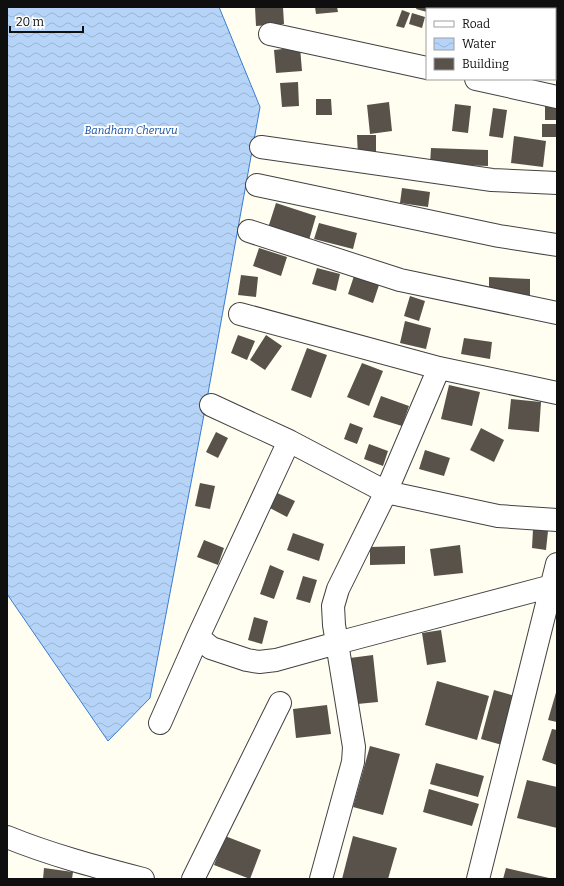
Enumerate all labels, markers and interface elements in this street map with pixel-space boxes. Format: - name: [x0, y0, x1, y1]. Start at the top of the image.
- scale bar: [10, 8, 83, 34]
- legend: [426, 8, 556, 80]
- text: 20 m: [16, 15, 45, 29]
- text: Road: [462, 17, 490, 31]
- text: Water: [462, 37, 497, 51]
- text: Building: [462, 57, 509, 71]
- water label: Bandham Cheruvu: [84, 124, 178, 137]

